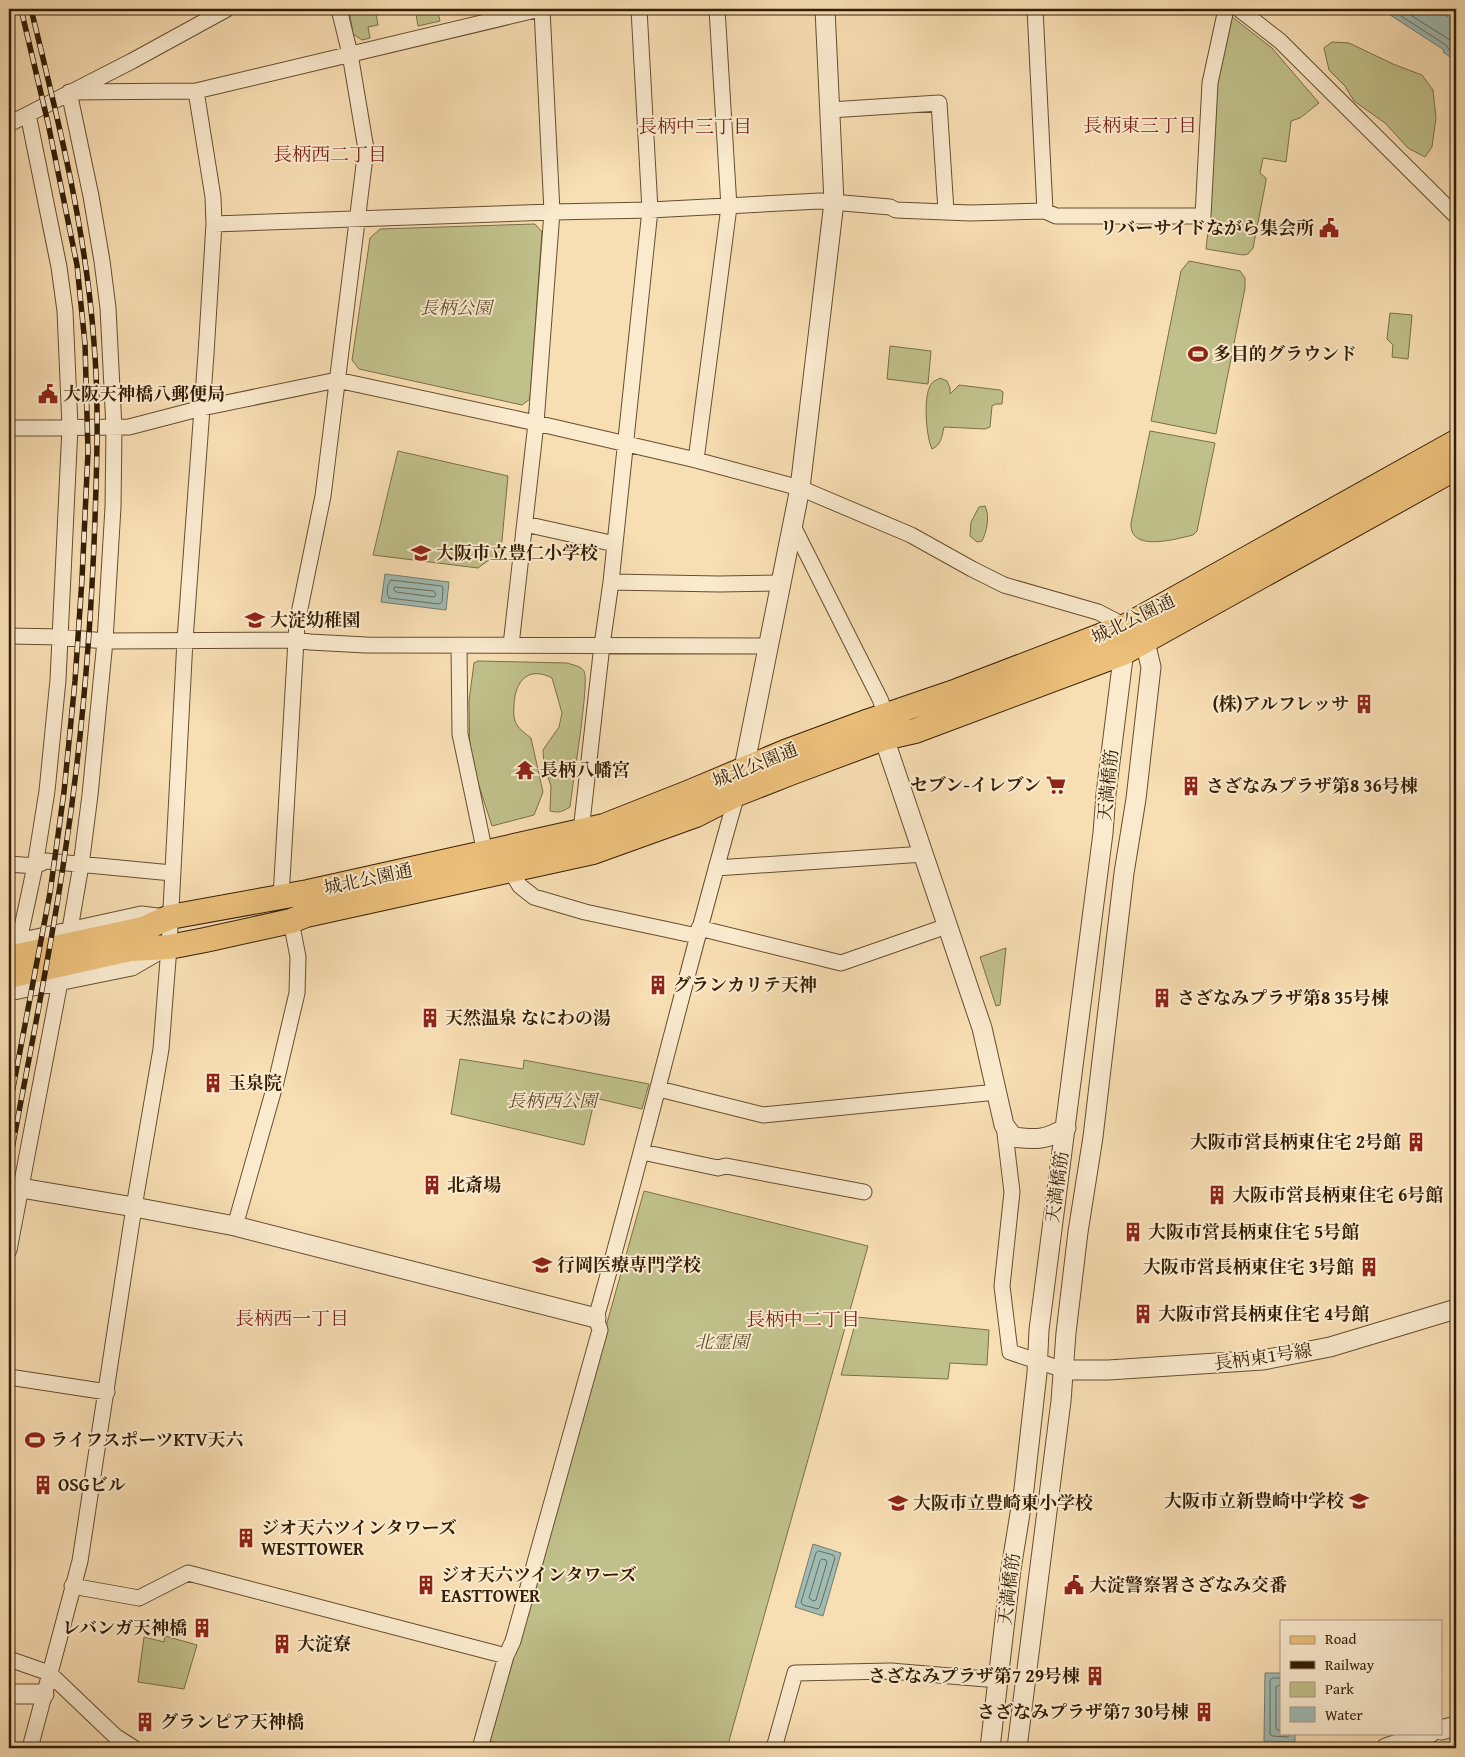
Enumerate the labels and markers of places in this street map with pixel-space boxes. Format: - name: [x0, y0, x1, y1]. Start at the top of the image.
- place label: リバーサイドながら集会所: [1100, 214, 1314, 241]
- public building icon: リバーサイドながら集会所: [1318, 217, 1340, 239]
- place label: 多目的グラウンド: [1213, 340, 1357, 367]
- sports icon: 多目的グラウンド: [1187, 343, 1209, 365]
- place label: 大阪天神橋八郵便局: [63, 380, 225, 407]
- public building icon: 大阪天神橋八郵便局: [37, 383, 59, 405]
- place label: 大阪市立豊仁小学校: [436, 539, 598, 566]
- school or university icon: 大阪市立豊仁小学校: [410, 542, 432, 564]
- place label: 大淀幼稚園: [270, 606, 360, 633]
- school or university icon: 大淀幼稚園: [244, 609, 266, 631]
- place label: (株)アルフレッサ: [1213, 690, 1349, 717]
- building icon: (株)アルフレッサ: [1353, 693, 1375, 715]
- place label: 長柄八幡宮: [540, 756, 630, 783]
- temple icon: 長柄八幡宮: [514, 759, 536, 781]
- place label: セブン-イレブン: [910, 771, 1041, 798]
- place label: さざなみプラザ第8 36号棟: [1206, 772, 1418, 799]
- supermarket icon: セブン-イレブン: [1045, 774, 1067, 796]
- building icon: さざなみプラザ第8 36号棟: [1180, 775, 1202, 797]
- place label: グランカリテ天神: [673, 971, 817, 998]
- building icon: グランカリテ天神: [647, 974, 669, 996]
- place label: さざなみプラザ第8 35号棟: [1177, 984, 1389, 1011]
- building icon: さざなみプラザ第8 35号棟: [1151, 987, 1173, 1009]
- place label: 天然温泉 なにわの湯: [445, 1004, 611, 1031]
- building icon: 天然温泉 なにわの湯: [419, 1007, 441, 1029]
- place label: 玉泉院: [228, 1069, 282, 1096]
- building icon: 玉泉院: [202, 1072, 224, 1094]
- place label: 大阪市営長柄東住宅 2号館: [1190, 1128, 1401, 1155]
- building icon: 大阪市営長柄東住宅 2号館: [1405, 1131, 1427, 1153]
- place label: 北斎場: [447, 1171, 501, 1198]
- building icon: 北斎場: [421, 1174, 443, 1196]
- place label: 大阪市営長柄東住宅 6号館: [1232, 1181, 1443, 1208]
- building icon: 大阪市営長柄東住宅 6号館: [1206, 1184, 1228, 1206]
- place label: 大阪市営長柄東住宅 5号館: [1148, 1218, 1359, 1245]
- building icon: 大阪市営長柄東住宅 5号館: [1122, 1221, 1144, 1243]
- place label: 行岡医療専門学校: [557, 1251, 701, 1278]
- place label: 大阪市営長柄東住宅 3号館: [1143, 1253, 1354, 1280]
- school or university icon: 行岡医療専門学校: [531, 1254, 553, 1276]
- building icon: 大阪市営長柄東住宅 3号館: [1358, 1256, 1380, 1278]
- place label: 大阪市営長柄東住宅 4号館: [1158, 1300, 1369, 1327]
- building icon: 大阪市営長柄東住宅 4号館: [1132, 1303, 1154, 1325]
- place label: ライフスポーツKTV天六: [50, 1426, 244, 1453]
- sports icon: ライフスポーツKTV天六: [24, 1429, 46, 1451]
- place label: OSGビル: [58, 1471, 126, 1498]
- building icon: OSGビル: [32, 1474, 54, 1496]
- place label: 大阪市立新豊崎中学校: [1164, 1487, 1344, 1514]
- place label: 大阪市立豊崎東小学校: [913, 1489, 1093, 1516]
- school or university icon: 大阪市立新豊崎中学校: [1348, 1490, 1370, 1512]
- school or university icon: 大阪市立豊崎東小学校: [887, 1492, 909, 1514]
- place label: ジオ天六ツインタワーズ WESTTOWER: [261, 1514, 456, 1562]
- building icon: ジオ天六ツインタワーズ WESTTOWER: [235, 1527, 257, 1549]
- place label: ジオ天六ツインタワーズ EASTTOWER: [441, 1561, 636, 1609]
- place label: 大淀警察署さざなみ交番: [1089, 1571, 1287, 1598]
- building icon: ジオ天六ツインタワーズ EASTTOWER: [415, 1574, 437, 1596]
- public building icon: 大淀警察署さざなみ交番: [1063, 1574, 1085, 1596]
- place label: レバンガ天神橋: [62, 1614, 187, 1641]
- building icon: レバンガ天神橋: [191, 1617, 213, 1639]
- place label: 大淀寮: [297, 1630, 351, 1657]
- building icon: 大淀寮: [271, 1633, 293, 1655]
- place label: さざなみプラザ第7 29号棟: [868, 1662, 1080, 1689]
- building icon: さざなみプラザ第7 29号棟: [1084, 1665, 1106, 1687]
- place label: さざなみプラザ第7 30号棟: [977, 1698, 1189, 1725]
- building icon: さざなみプラザ第7 30号棟: [1193, 1701, 1215, 1723]
- place label: グランピア天神橋: [160, 1708, 304, 1735]
- building icon: グランピア天神橋: [134, 1711, 156, 1733]

